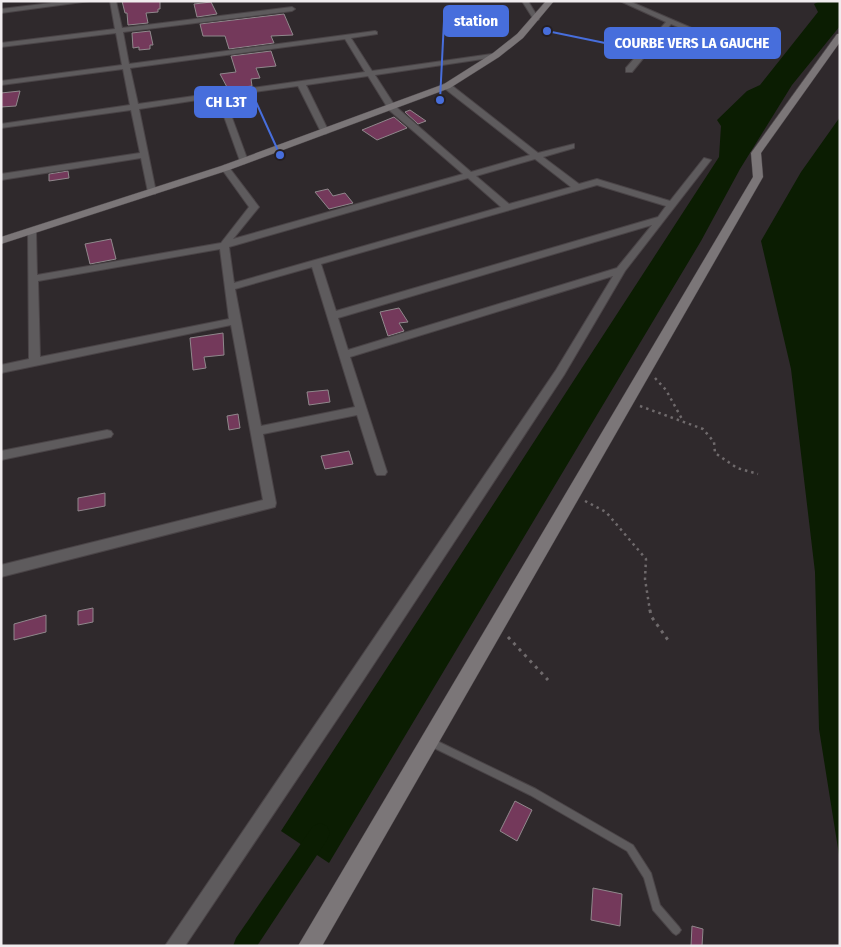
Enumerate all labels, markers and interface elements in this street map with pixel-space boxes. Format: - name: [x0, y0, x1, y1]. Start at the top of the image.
- callout: station: [444, 6, 508, 36]
- text: station: [454, 12, 498, 30]
- callout: COURBE VERS LA GAUCHE: [605, 28, 780, 58]
- text: COURBE VERS LA GAUCHE: [615, 34, 769, 52]
- callout: CH L3T: [195, 87, 256, 117]
- text: CH L3T: [205, 93, 247, 111]

